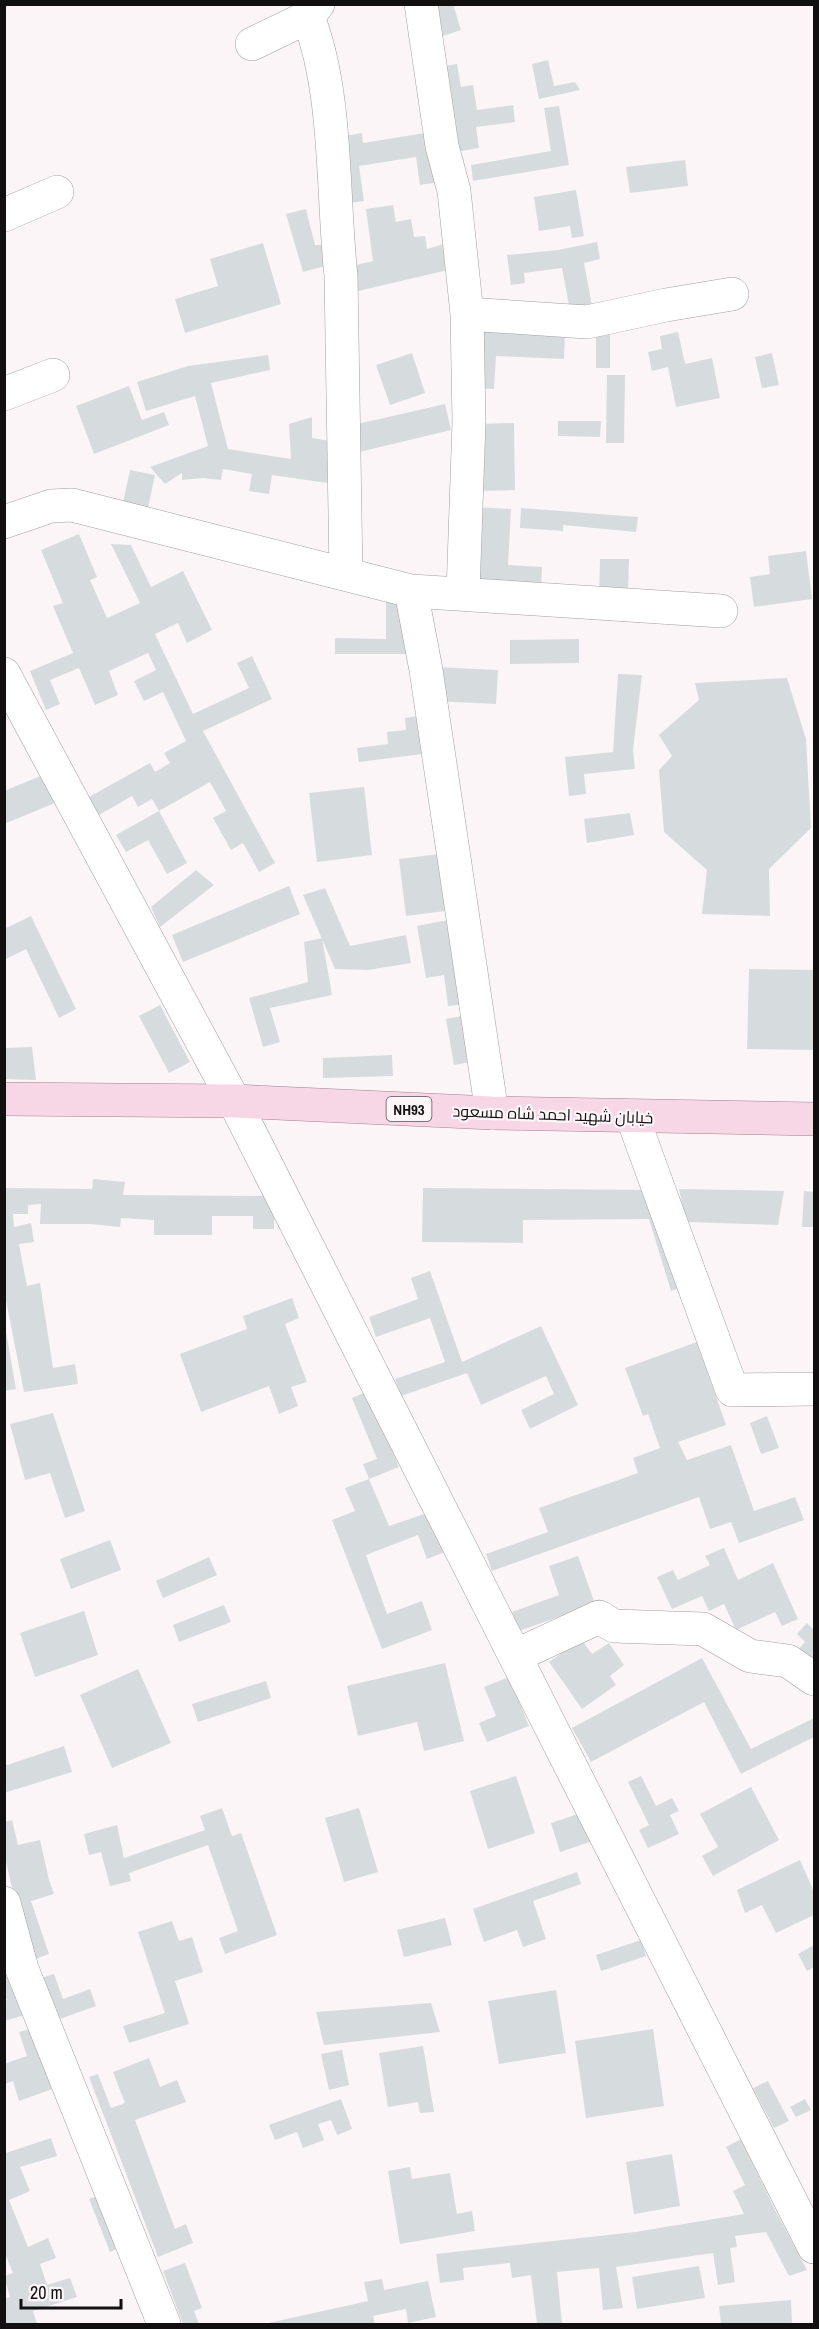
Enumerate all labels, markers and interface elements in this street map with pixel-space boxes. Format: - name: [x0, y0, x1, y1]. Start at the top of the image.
- road number: NH93: [386, 1097, 432, 1121]
- street label: خیابان شهید احمد شاه مسعود: [452, 1100, 654, 1128]
- scale bar: [21, 2272, 122, 2310]
- text: 20 m: [30, 2280, 63, 2305]

